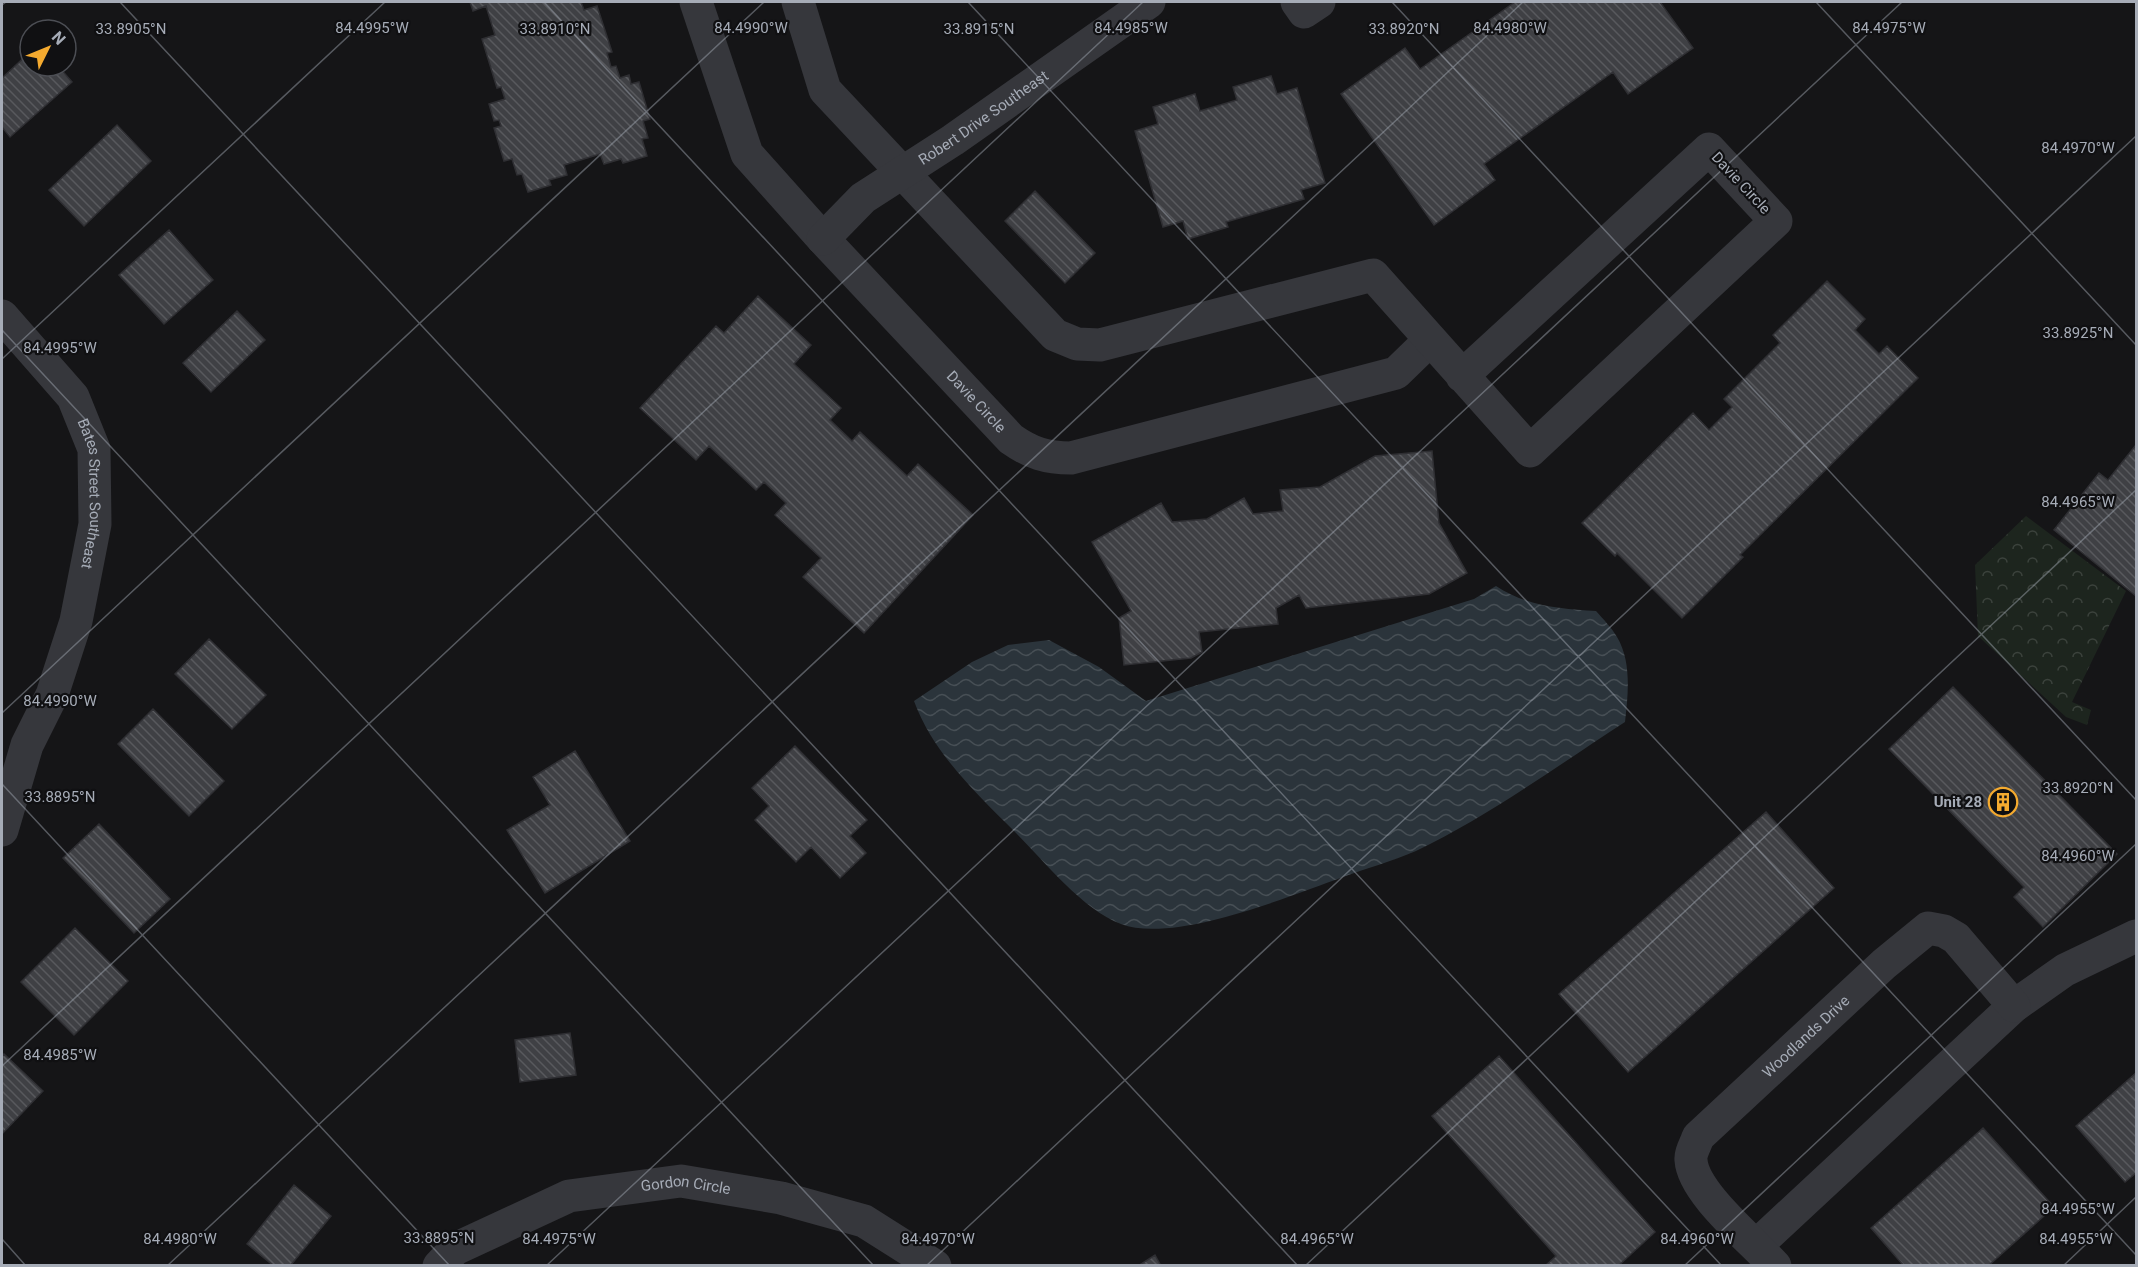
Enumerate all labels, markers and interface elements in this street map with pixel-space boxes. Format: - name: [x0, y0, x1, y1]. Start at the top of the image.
- north arrow: [18, 18, 78, 78]
- text: 84.4995°W: [335, 19, 409, 37]
- text: 84.4990°W: [714, 19, 788, 37]
- text: 84.4985°W: [1094, 19, 1168, 37]
- text: 84.4980°W: [1473, 19, 1547, 37]
- text: 84.4975°W: [1852, 19, 1926, 37]
- text: 33.8905°N: [96, 20, 166, 38]
- text: 33.8910°N: [520, 20, 590, 38]
- text: 33.8915°N: [944, 20, 1014, 38]
- text: 33.8920°N: [1369, 20, 1439, 38]
- text: N: [48, 28, 69, 49]
- street label: Robert Drive Southeast: [915, 67, 1052, 169]
- text: 84.4970°W: [2041, 139, 2115, 157]
- street label: Davie Circle: [1708, 148, 1774, 218]
- text: 33.8925°N: [2043, 324, 2113, 342]
- text: 84.4995°W: [23, 339, 97, 357]
- street label: Davie Circle: [943, 367, 1010, 437]
- street label: Bates Street Southeast: [74, 416, 104, 571]
- text: 84.4965°W: [2041, 493, 2115, 511]
- text: 84.4990°W: [23, 692, 97, 710]
- text: 33.8920°N: [2043, 779, 2113, 797]
- building icon: Unit 28: [1987, 786, 2019, 818]
- text: 33.8895°N: [25, 788, 95, 806]
- place label: Unit 28: [1934, 793, 1982, 811]
- text: 84.4960°W: [2041, 847, 2115, 865]
- street label: Woodlands Drive: [1759, 992, 1853, 1081]
- text: 84.4985°W: [23, 1046, 97, 1064]
- street label: Gordon Circle: [640, 1172, 732, 1198]
- text: 84.4955°W: [2041, 1200, 2115, 1218]
- text: 33.8895°N: [404, 1229, 474, 1247]
- text: 84.4980°W: [143, 1230, 217, 1248]
- text: 84.4975°W: [522, 1230, 596, 1248]
- text: 84.4970°W: [901, 1230, 975, 1248]
- text: 84.4965°W: [1280, 1230, 1354, 1248]
- text: 84.4960°W: [1660, 1230, 1734, 1248]
- text: 84.4955°W: [2039, 1230, 2113, 1248]

